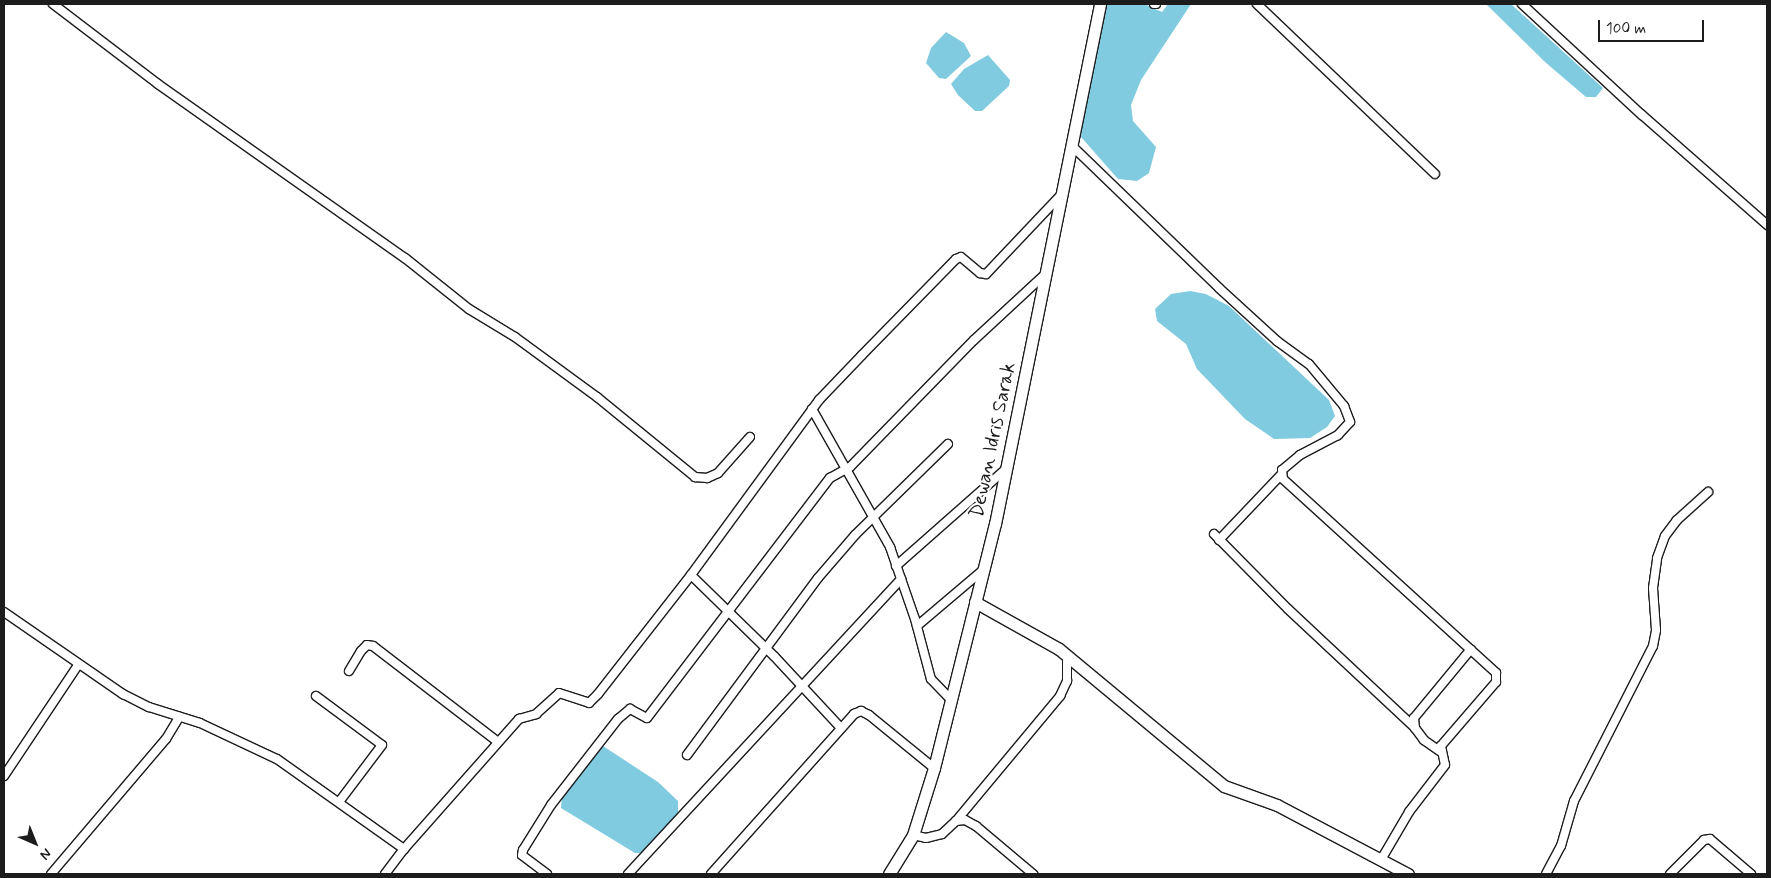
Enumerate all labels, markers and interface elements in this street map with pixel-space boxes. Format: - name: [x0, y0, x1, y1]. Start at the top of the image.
- scale bar: [1601, 10, 1707, 42]
- text: 100 m: [1606, 19, 1646, 39]
- street label: Dewan Idris Sarak: [965, 359, 1021, 521]
- north arrow: [10, 818, 60, 868]
- text: N: [36, 844, 55, 863]

